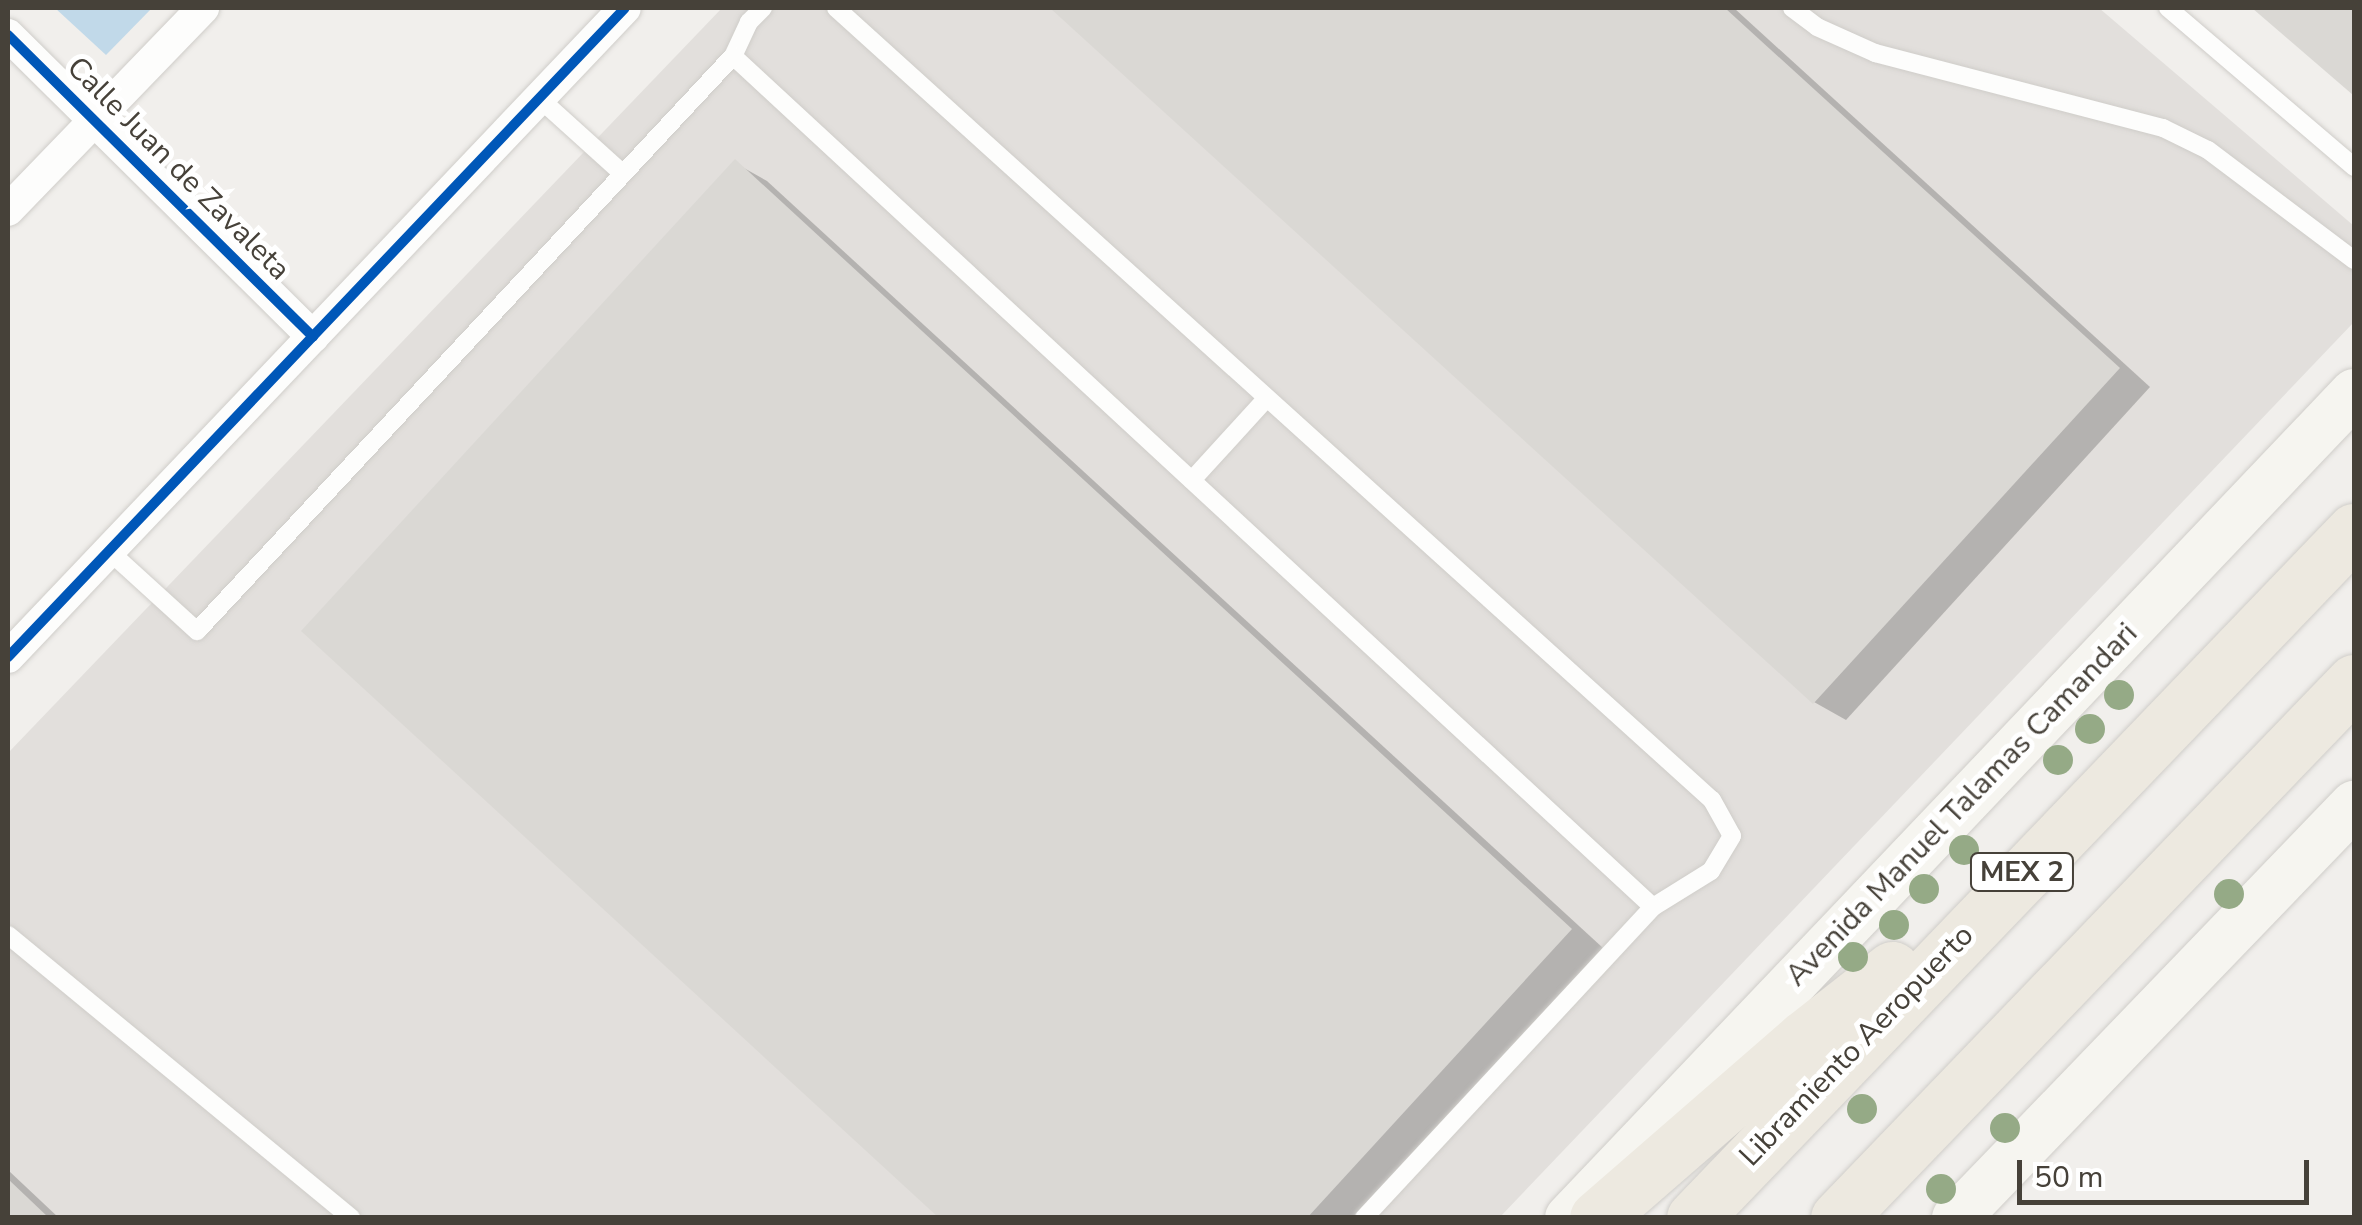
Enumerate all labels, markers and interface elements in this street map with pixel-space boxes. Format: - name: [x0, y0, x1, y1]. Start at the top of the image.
- street label: Calle Juan de Zavaleta: [59, 50, 297, 288]
- street label: Avenida Manuel Talamas Camandari: [1779, 616, 2145, 994]
- road number: MEX 2: [1970, 849, 2074, 895]
- street label: Libramiento Aeropuerto: [1732, 918, 1982, 1174]
- scale bar: [2022, 1140, 2314, 1202]
- text: 50 m: [2034, 1157, 2103, 1198]

